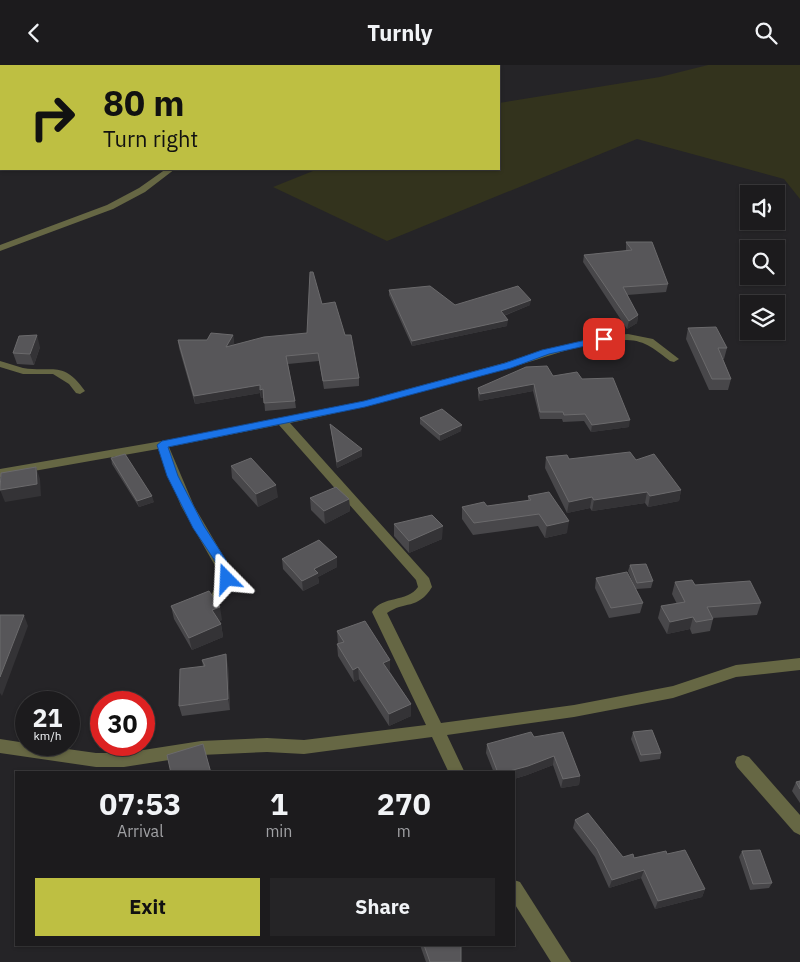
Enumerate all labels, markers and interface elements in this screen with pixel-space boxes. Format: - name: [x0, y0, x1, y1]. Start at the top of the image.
- text: Turnly: [367, 18, 433, 47]
- icon: back: [20, 19, 48, 47]
- icon: search: [752, 19, 780, 47]
- text: 80 m: [103, 80, 185, 126]
- icon: right: [20, 85, 85, 150]
- text: Turn right: [103, 124, 198, 153]
- map controls: [740, 185, 785, 340]
- button: sound: [740, 185, 785, 230]
- button: search: [740, 240, 785, 285]
- button: layers: [740, 295, 785, 340]
- pin: [583, 318, 625, 360]
- icon: arrive: [590, 325, 618, 353]
- position arrow: [200, 552, 252, 604]
- speed limit sign: 30: [90, 691, 155, 756]
- text: 21: [32, 701, 63, 734]
- text: km/h: [33, 728, 62, 743]
- text: 07:53: [99, 784, 181, 823]
- text: 1: [270, 784, 288, 823]
- text: 270: [377, 784, 431, 823]
- text: Arrival: [117, 821, 164, 841]
- text: min: [265, 821, 292, 841]
- text: m: [397, 821, 411, 841]
- button: Exit: [35, 878, 260, 936]
- button: Share: [270, 878, 495, 936]

